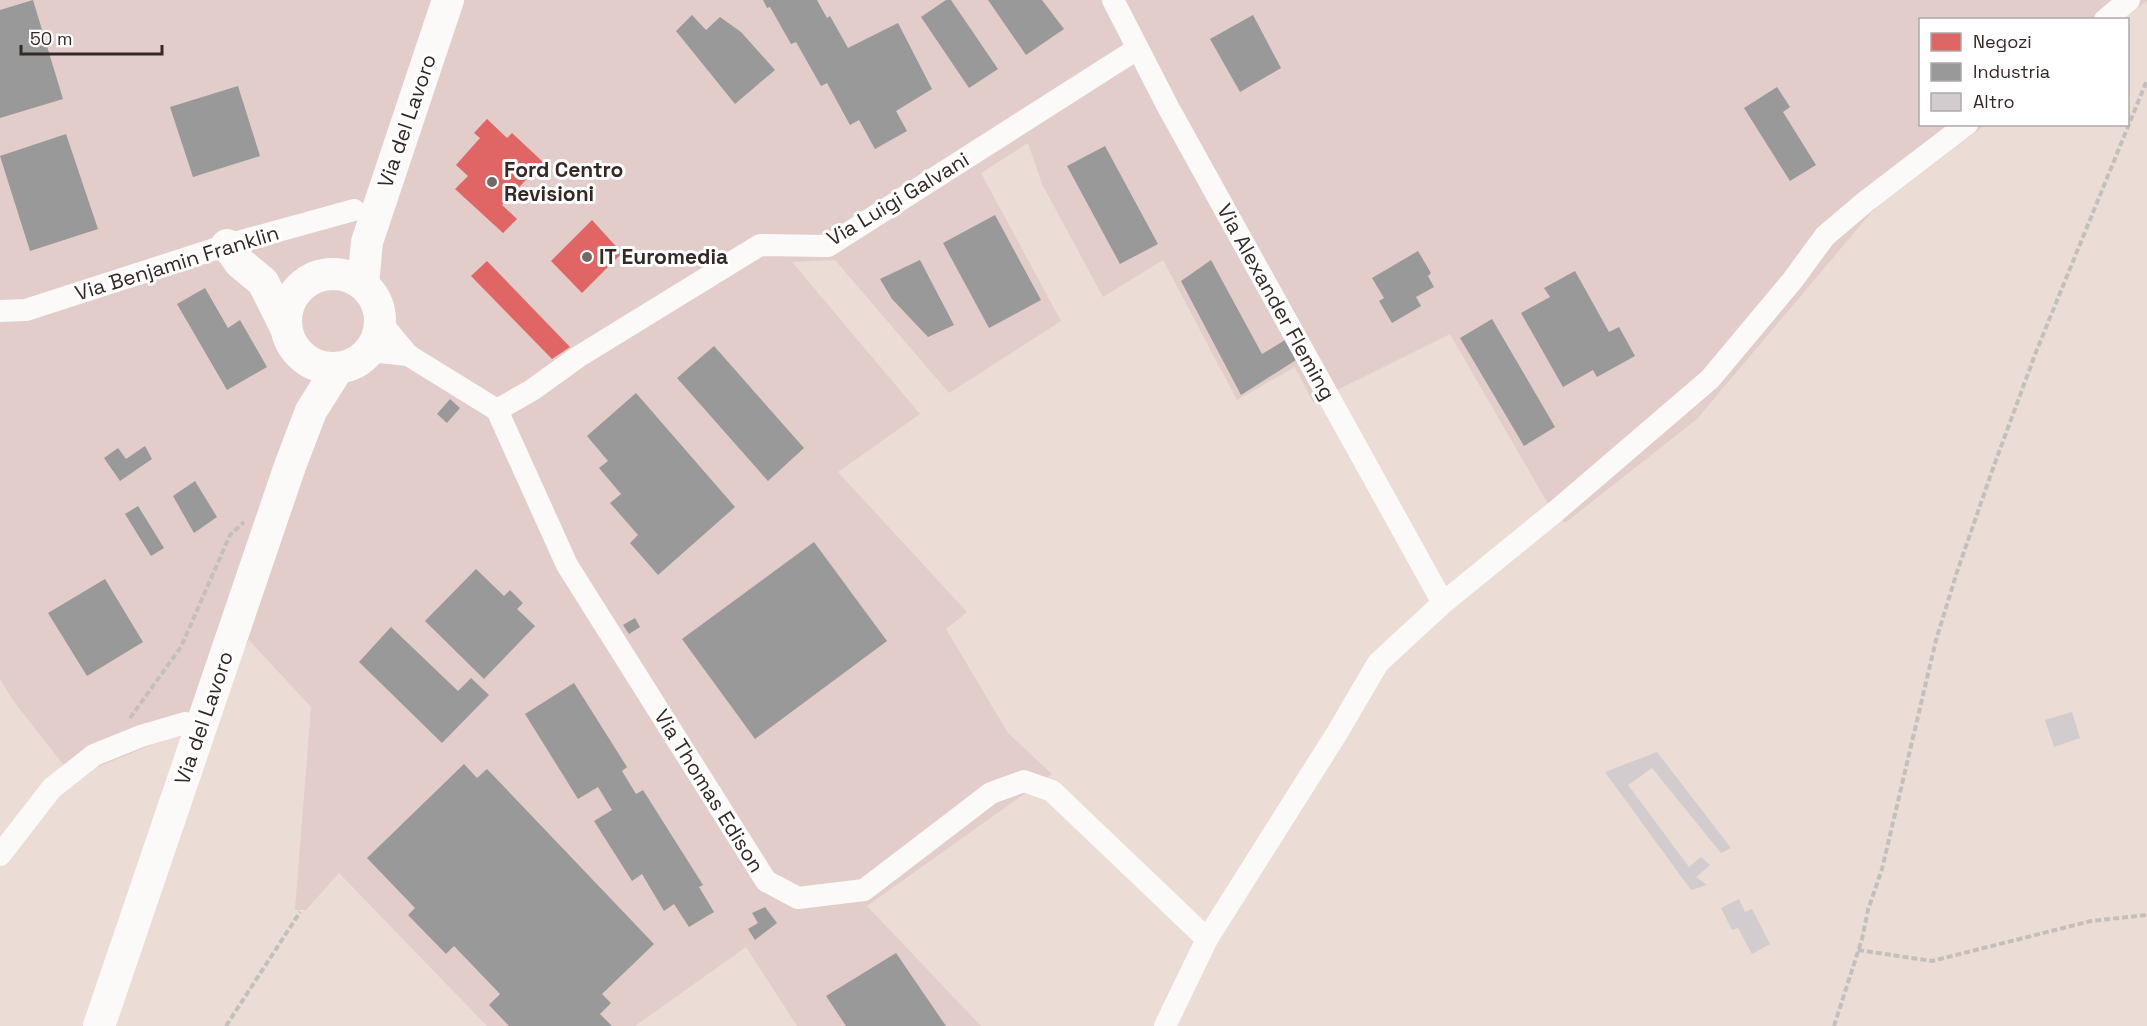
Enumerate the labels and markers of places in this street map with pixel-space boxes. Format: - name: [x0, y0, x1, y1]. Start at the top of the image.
- place label: Ford Centro Revisioni: [504, 156, 623, 207]
- marker: Ford Centro Revisioni: [485, 175, 499, 189]
- place label: IT Euromedia: [599, 243, 728, 270]
- marker: IT Euromedia: [580, 250, 594, 264]

